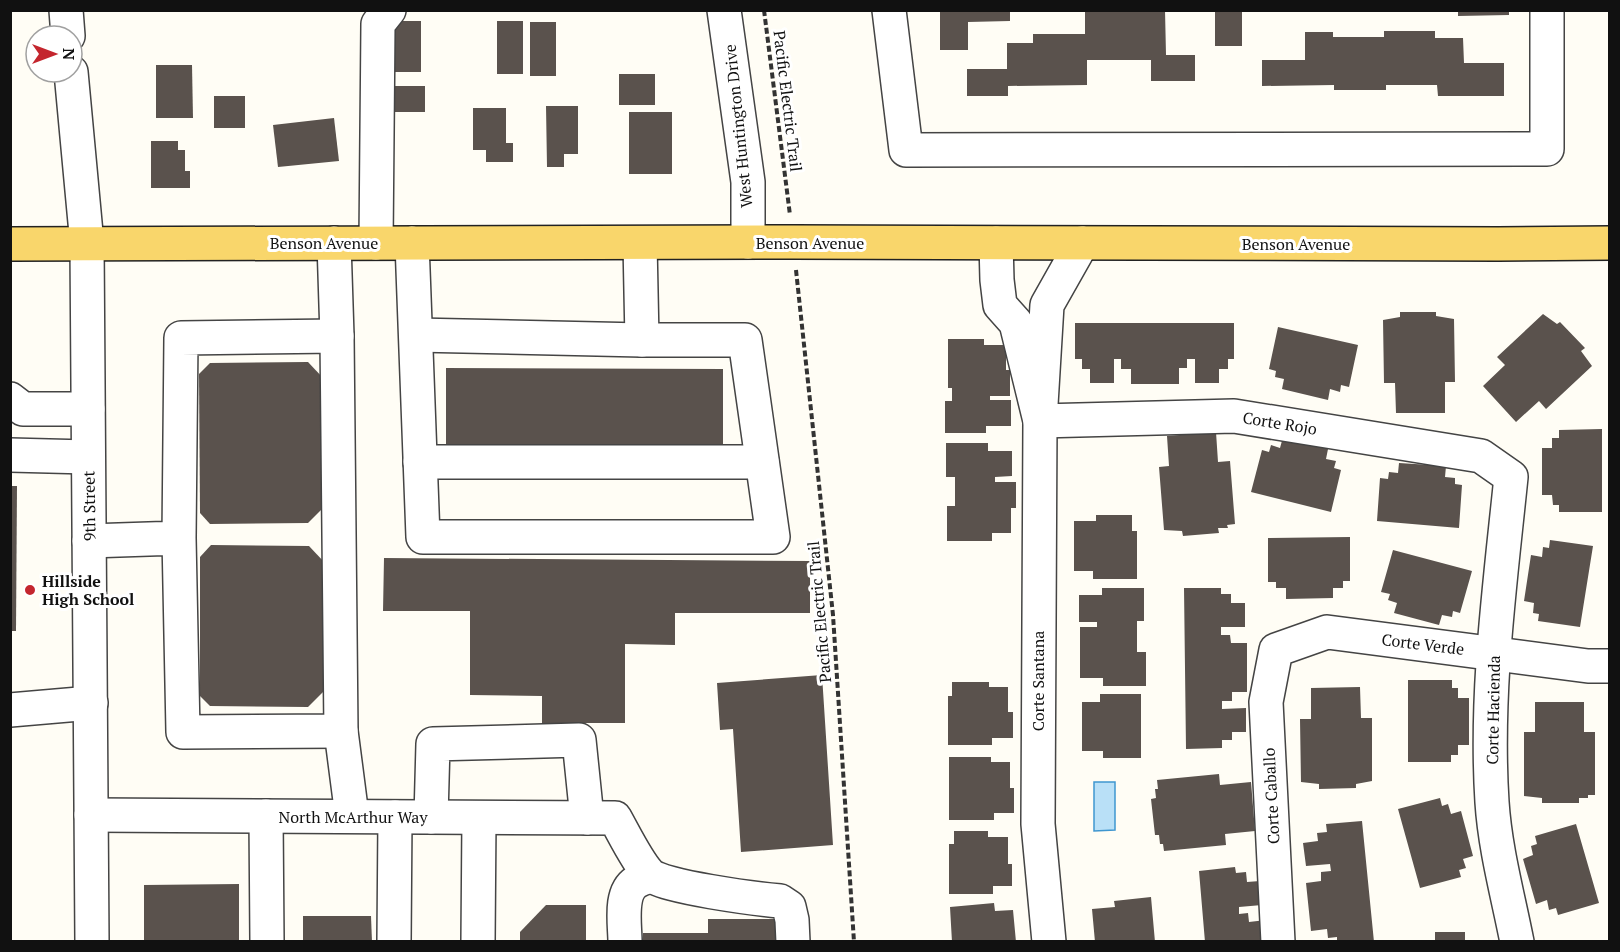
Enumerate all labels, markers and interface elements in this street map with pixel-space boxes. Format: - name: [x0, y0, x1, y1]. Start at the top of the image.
- north arrow: [24, 24, 84, 84]
- street label: Pacific Electric Trail: [768, 29, 808, 173]
- street label: West Huntington Drive: [718, 43, 758, 209]
- text: N: [58, 48, 80, 60]
- street label: Benson Avenue: [270, 232, 378, 254]
- street label: Benson Avenue: [756, 232, 864, 254]
- street label: Benson Avenue: [1242, 233, 1350, 255]
- street label: Corte Rojo: [1241, 406, 1319, 440]
- street label: 9th Street: [77, 471, 101, 541]
- street label: Pacific Electric Trail: [802, 540, 836, 684]
- place label: Hillside High School: [42, 570, 134, 610]
- marker: Hillside High School: [23, 583, 37, 597]
- street label: Corte Verde: [1380, 628, 1466, 660]
- street label: Corte Santana: [1027, 631, 1049, 731]
- street label: Corte Hacienda: [1481, 655, 1505, 765]
- street label: Corte Caballo: [1257, 747, 1285, 845]
- street label: North McArthur Way: [279, 806, 428, 828]

